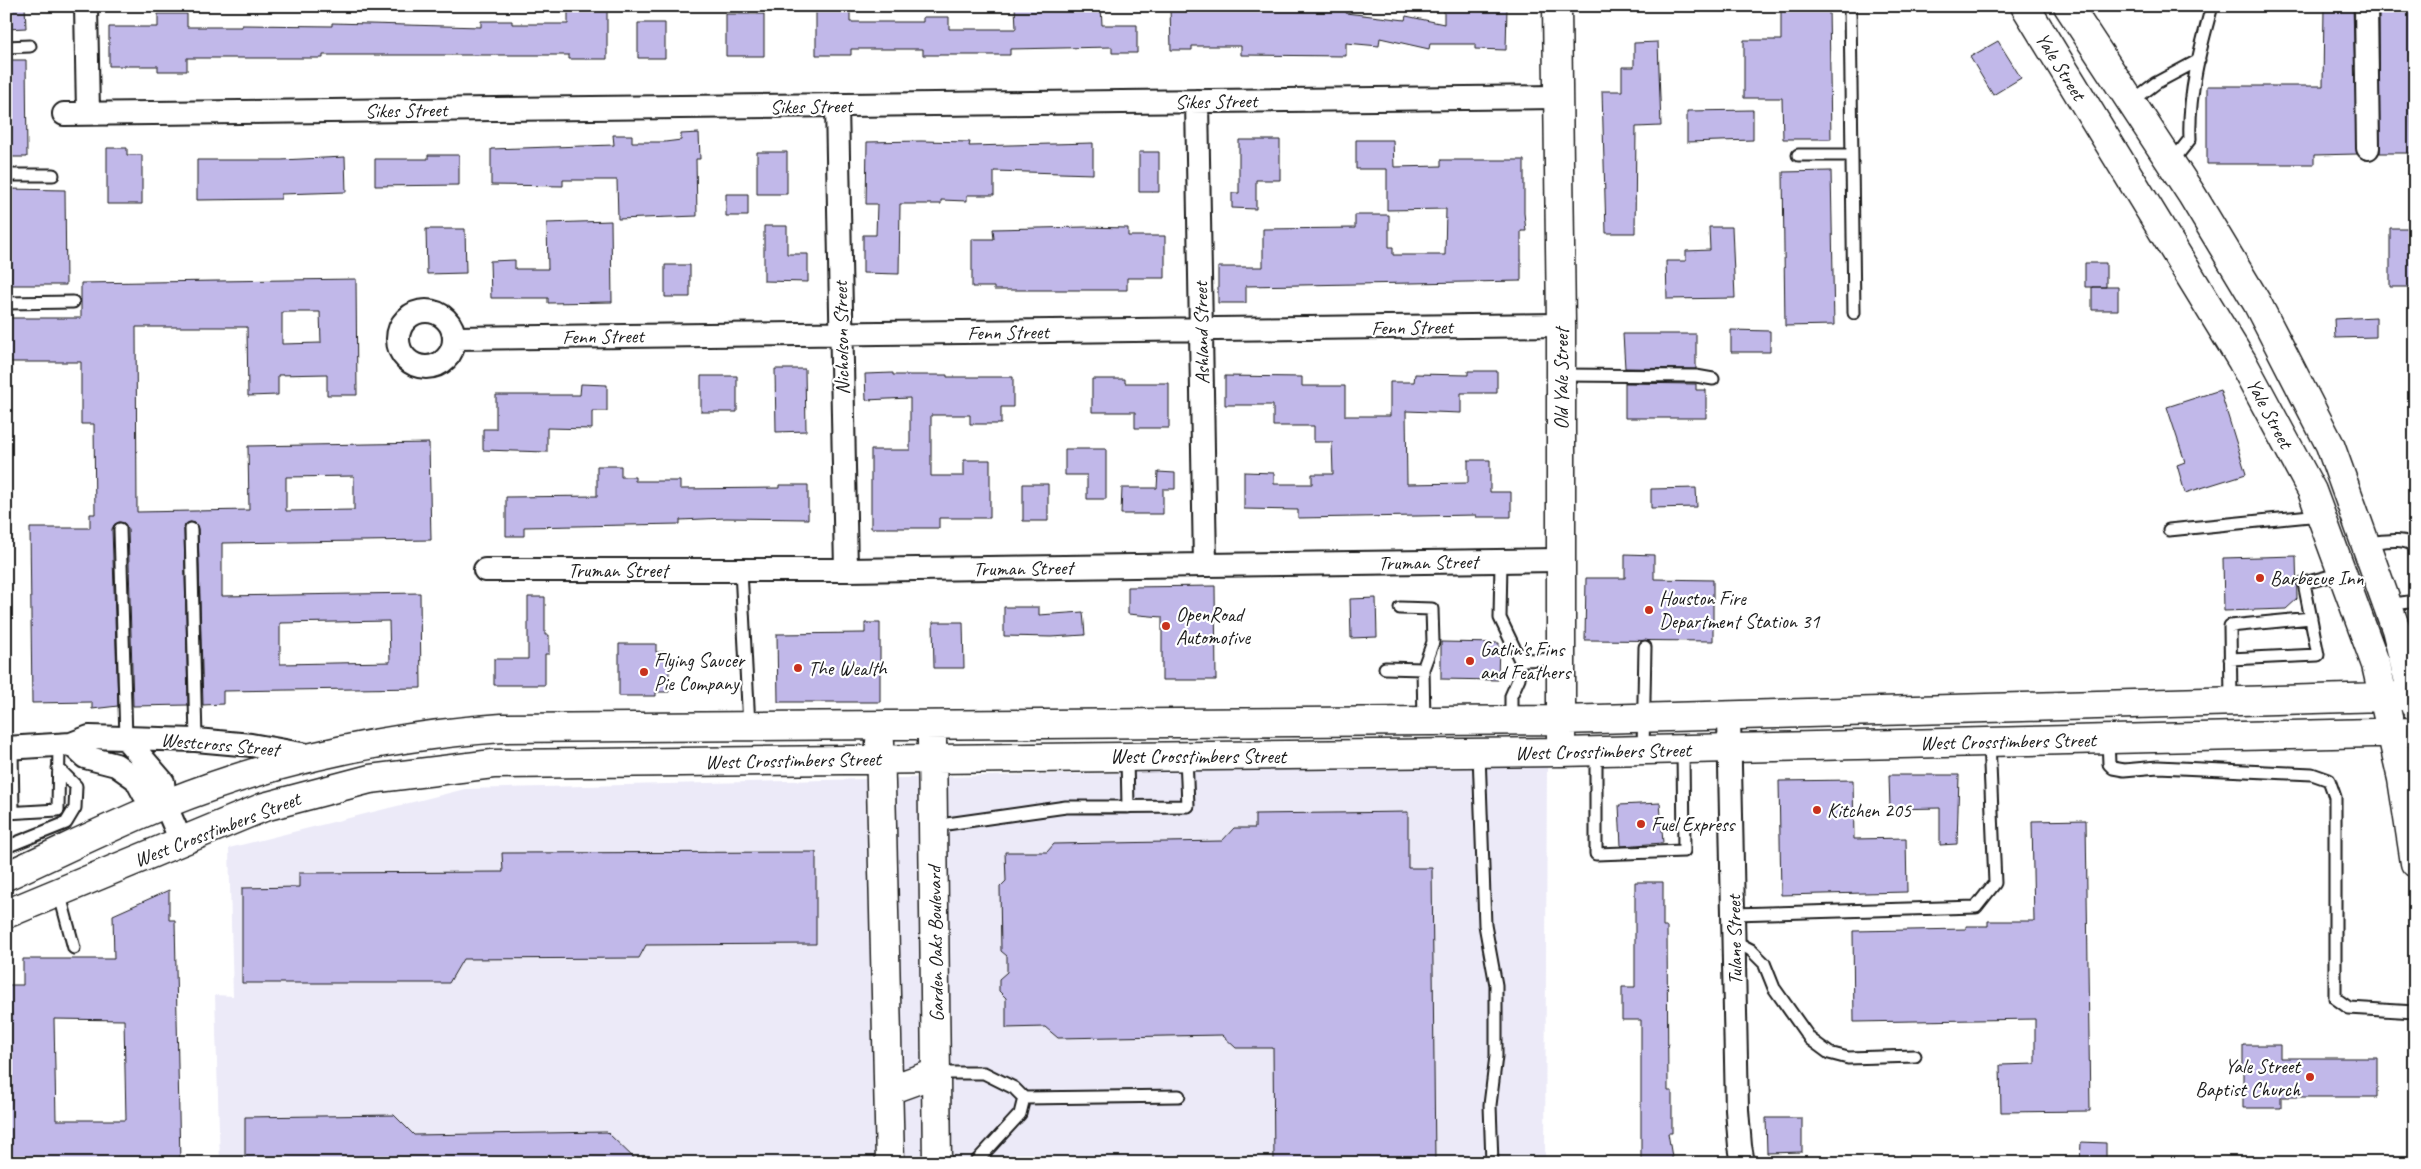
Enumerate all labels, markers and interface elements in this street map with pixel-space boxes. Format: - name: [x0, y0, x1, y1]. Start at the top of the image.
- street label: Yale Street: [2030, 28, 2092, 107]
- street label: Sikes Street: [1175, 88, 1260, 115]
- street label: Sikes Street: [770, 93, 855, 120]
- street label: Sikes Street: [365, 97, 450, 124]
- street label: Nicholson Street: [828, 279, 855, 395]
- street label: Ashland Street: [1188, 279, 1215, 385]
- street label: Fenn Street: [1371, 314, 1455, 341]
- street label: Fenn Street: [967, 319, 1051, 346]
- street label: Fenn Street: [562, 323, 646, 350]
- street label: Old Yale Street: [1549, 325, 1574, 430]
- street label: Yale Street: [2241, 374, 2299, 454]
- street label: Truman Street: [1378, 549, 1482, 576]
- street label: Truman Street: [973, 555, 1077, 582]
- street label: Truman Street: [568, 558, 671, 583]
- place label: Barbecue Inn: [2270, 566, 2365, 591]
- marker: Barbecue Inn: [2254, 572, 2266, 584]
- place label: Houston Fire Department Station 31: [1659, 586, 1821, 634]
- place label: OpenRoad Automotive: [1176, 602, 1251, 650]
- marker: Houston Fire Department Station 31: [1643, 604, 1655, 616]
- marker: OpenRoad Automotive: [1160, 620, 1172, 632]
- place label: Gatlin's Fins and Feathers: [1480, 637, 1572, 685]
- place label: Flying Saucer Pie Company: [654, 648, 746, 696]
- marker: Gatlin's Fins and Feathers: [1464, 655, 1476, 667]
- place label: The Wealth: [808, 656, 888, 681]
- marker: The Wealth: [792, 662, 804, 674]
- marker: Flying Saucer Pie Company: [638, 666, 650, 678]
- street label: Westcross Street: [160, 727, 283, 762]
- street label: West Crosstimbers Street: [1920, 727, 2098, 756]
- street label: West Crosstimbers Street: [1515, 737, 1693, 766]
- street label: West Crosstimbers Street: [1110, 744, 1288, 769]
- street label: West Crosstimbers Street: [705, 746, 883, 775]
- street label: West Crosstimbers Street: [131, 785, 306, 873]
- place label: Kitchen 205: [1827, 798, 1912, 823]
- marker: Kitchen 205: [1811, 804, 1823, 816]
- place label: Fuel Express: [1651, 812, 1737, 837]
- marker: Fuel Express: [1635, 818, 1647, 830]
- street label: Garden Oaks Boulevard: [922, 863, 949, 1022]
- street label: Tulane Street: [1721, 892, 1748, 985]
- place label: Yale Street Baptist Church: [2195, 1054, 2302, 1102]
- marker: Yale Street Baptist Church: [2304, 1071, 2316, 1083]

